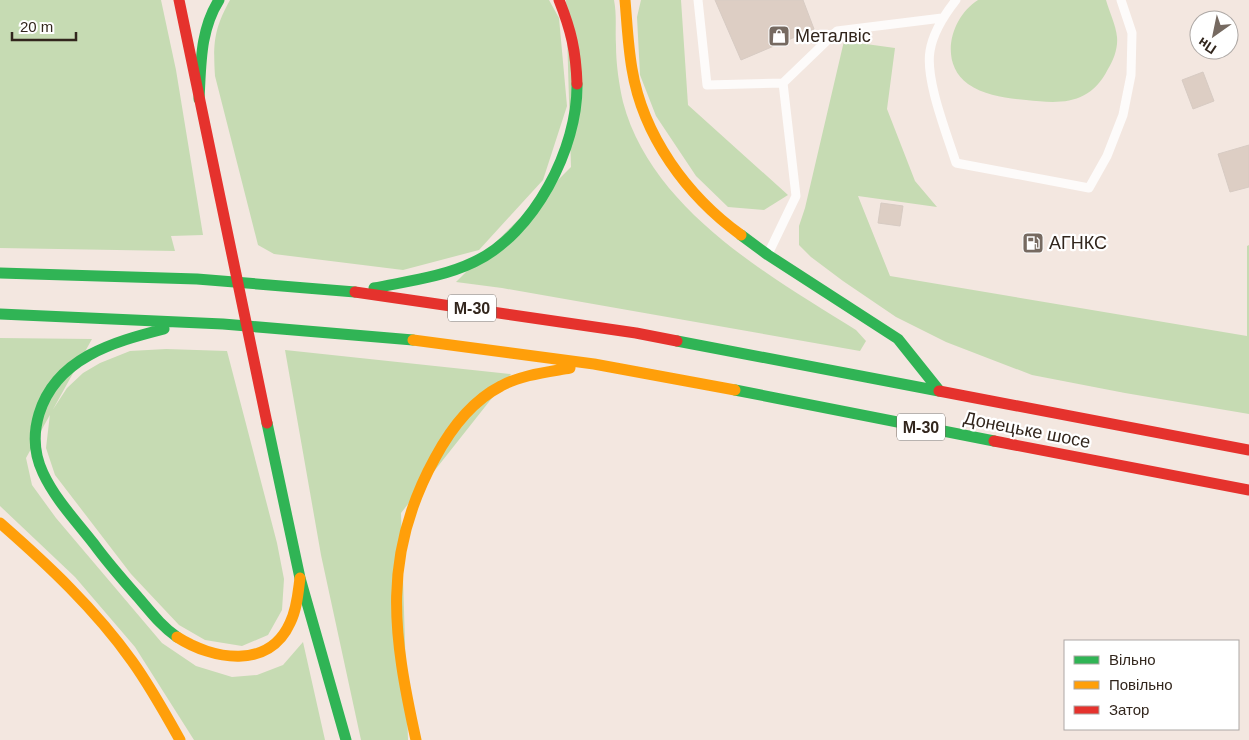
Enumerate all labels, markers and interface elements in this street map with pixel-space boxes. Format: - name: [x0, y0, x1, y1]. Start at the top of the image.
- scale bar: [12, 10, 76, 42]
- north arrow: [1189, 10, 1239, 60]
- text: 20 m: [20, 18, 53, 35]
- shop icon: Металвіс: [767, 24, 791, 48]
- place label: Металвіс: [795, 26, 871, 46]
- text: Пн: [1195, 34, 1219, 58]
- fuel station icon: АГНКС: [1021, 231, 1045, 255]
- place label: АГНКС: [1049, 233, 1107, 253]
- road number: М-30: [448, 294, 496, 322]
- street label: Донецьке шосе: [962, 408, 1092, 452]
- road number: М-30: [897, 414, 945, 441]
- legend: [1064, 640, 1239, 730]
- text: Вільно: [1109, 651, 1156, 668]
- text: Повільно: [1109, 676, 1173, 693]
- text: Затор: [1109, 701, 1149, 718]

